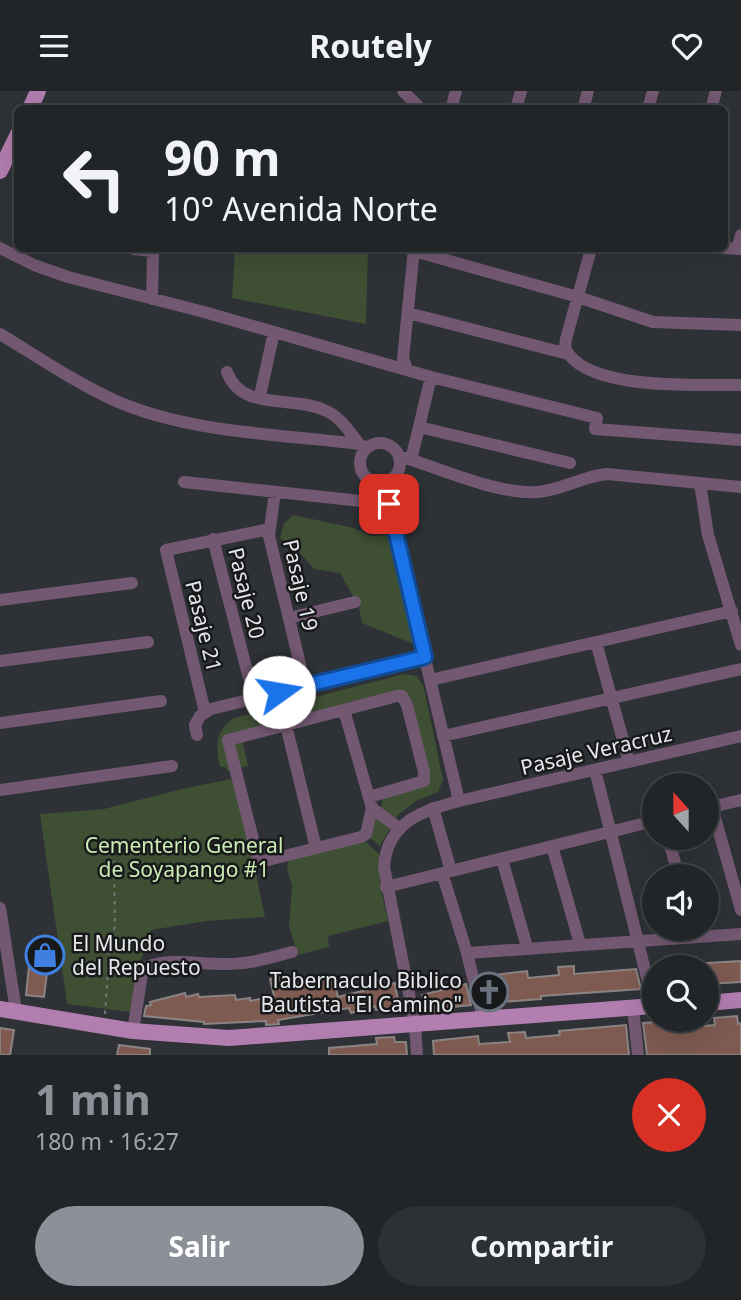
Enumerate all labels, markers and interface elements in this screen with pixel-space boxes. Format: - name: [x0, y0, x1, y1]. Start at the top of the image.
- text: Routely: [309, 24, 432, 67]
- icon: menu: [35, 27, 73, 65]
- icon: heart: [668, 27, 706, 65]
- text: 90 m: [164, 124, 281, 190]
- icon: left: [49, 133, 140, 224]
- text: 10° Avenida Norte: [164, 187, 438, 230]
- pin: [359, 474, 419, 534]
- icon: arrive: [370, 485, 408, 523]
- street label: Pasaje 19: [277, 537, 325, 633]
- street label: Pasaje 20: [222, 544, 272, 642]
- street label: Pasaje 21: [179, 577, 229, 675]
- position arrow: [242, 655, 316, 729]
- street label: Pasaje Veracruz: [517, 719, 675, 781]
- north arrow: [642, 773, 719, 851]
- map controls: [642, 773, 719, 1032]
- park label: Cementerio General de Soyapango #1: [85, 831, 283, 883]
- button: sound: [642, 864, 719, 941]
- place label: El Mundo del Repuesto: [72, 929, 201, 981]
- shop icon: El Mundo del Repuesto: [24, 934, 66, 976]
- button: search: [642, 955, 719, 1032]
- place label: Tabernaculo Biblico Bautista "El Camino": [260, 966, 462, 1018]
- church icon: Tabernaculo Biblico Bautista "El Camino": [468, 971, 510, 1013]
- text: 1 min: [35, 1070, 151, 1127]
- button: close: [632, 1078, 706, 1152]
- text: 180 m · 16:27: [35, 1125, 179, 1157]
- button: Salir: [35, 1206, 364, 1286]
- button: Compartir: [378, 1206, 706, 1286]

